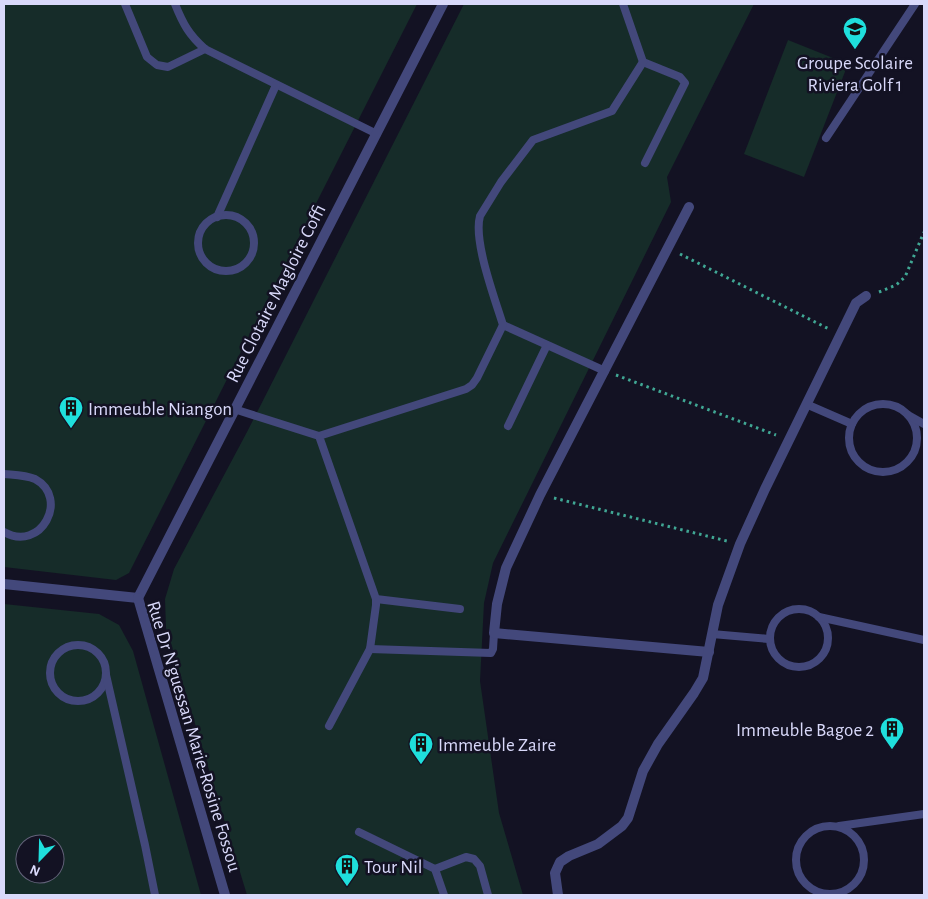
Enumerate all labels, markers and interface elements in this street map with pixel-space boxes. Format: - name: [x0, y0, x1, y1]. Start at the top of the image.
- school or university icon: Groupe Scolaire Riviera Golf 1: [842, 16, 868, 50]
- place label: Groupe Scolaire Riviera Golf 1: [797, 54, 913, 95]
- street label: Rue Clotaire Magloire Coffi: [223, 201, 330, 386]
- building icon: Immeuble Niangon: [58, 395, 84, 429]
- place label: Immeuble Niangon: [88, 400, 232, 419]
- street label: Rue Dr N'guessan Marie-Rosine Fossou: [143, 599, 244, 874]
- building icon: Immeuble Bagoe 2: [879, 716, 905, 750]
- place label: Immeuble Bagoe 2: [736, 721, 874, 740]
- building icon: Immeuble Zaire: [408, 731, 434, 765]
- place label: Immeuble Zaire: [438, 736, 556, 755]
- north arrow: [15, 834, 65, 884]
- building icon: Tour Nil: [334, 853, 360, 887]
- place label: Tour Nil: [364, 858, 422, 877]
- text: N: [28, 862, 43, 878]

